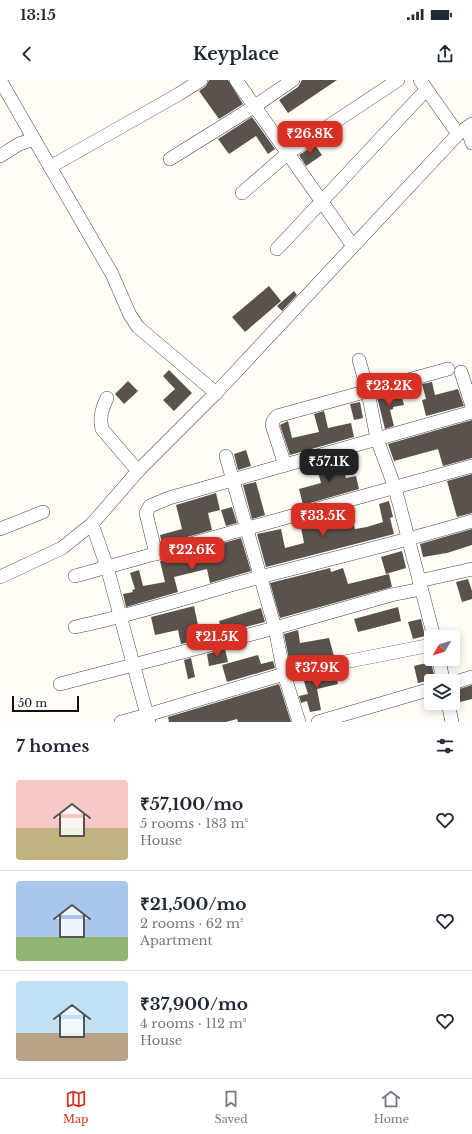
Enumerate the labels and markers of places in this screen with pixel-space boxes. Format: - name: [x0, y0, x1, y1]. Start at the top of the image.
- pin: ₹26.8K: [277, 121, 343, 155]
- pin: ₹23.2K: [356, 373, 422, 407]
- pin: ₹57.1K: [296, 449, 362, 483]
- pin: ₹33.5K: [290, 503, 356, 537]
- pin: ₹22.6K: [159, 537, 225, 571]
- pin: ₹21.5K: [184, 624, 250, 658]
- pin: ₹37.9K: [284, 655, 350, 689]

